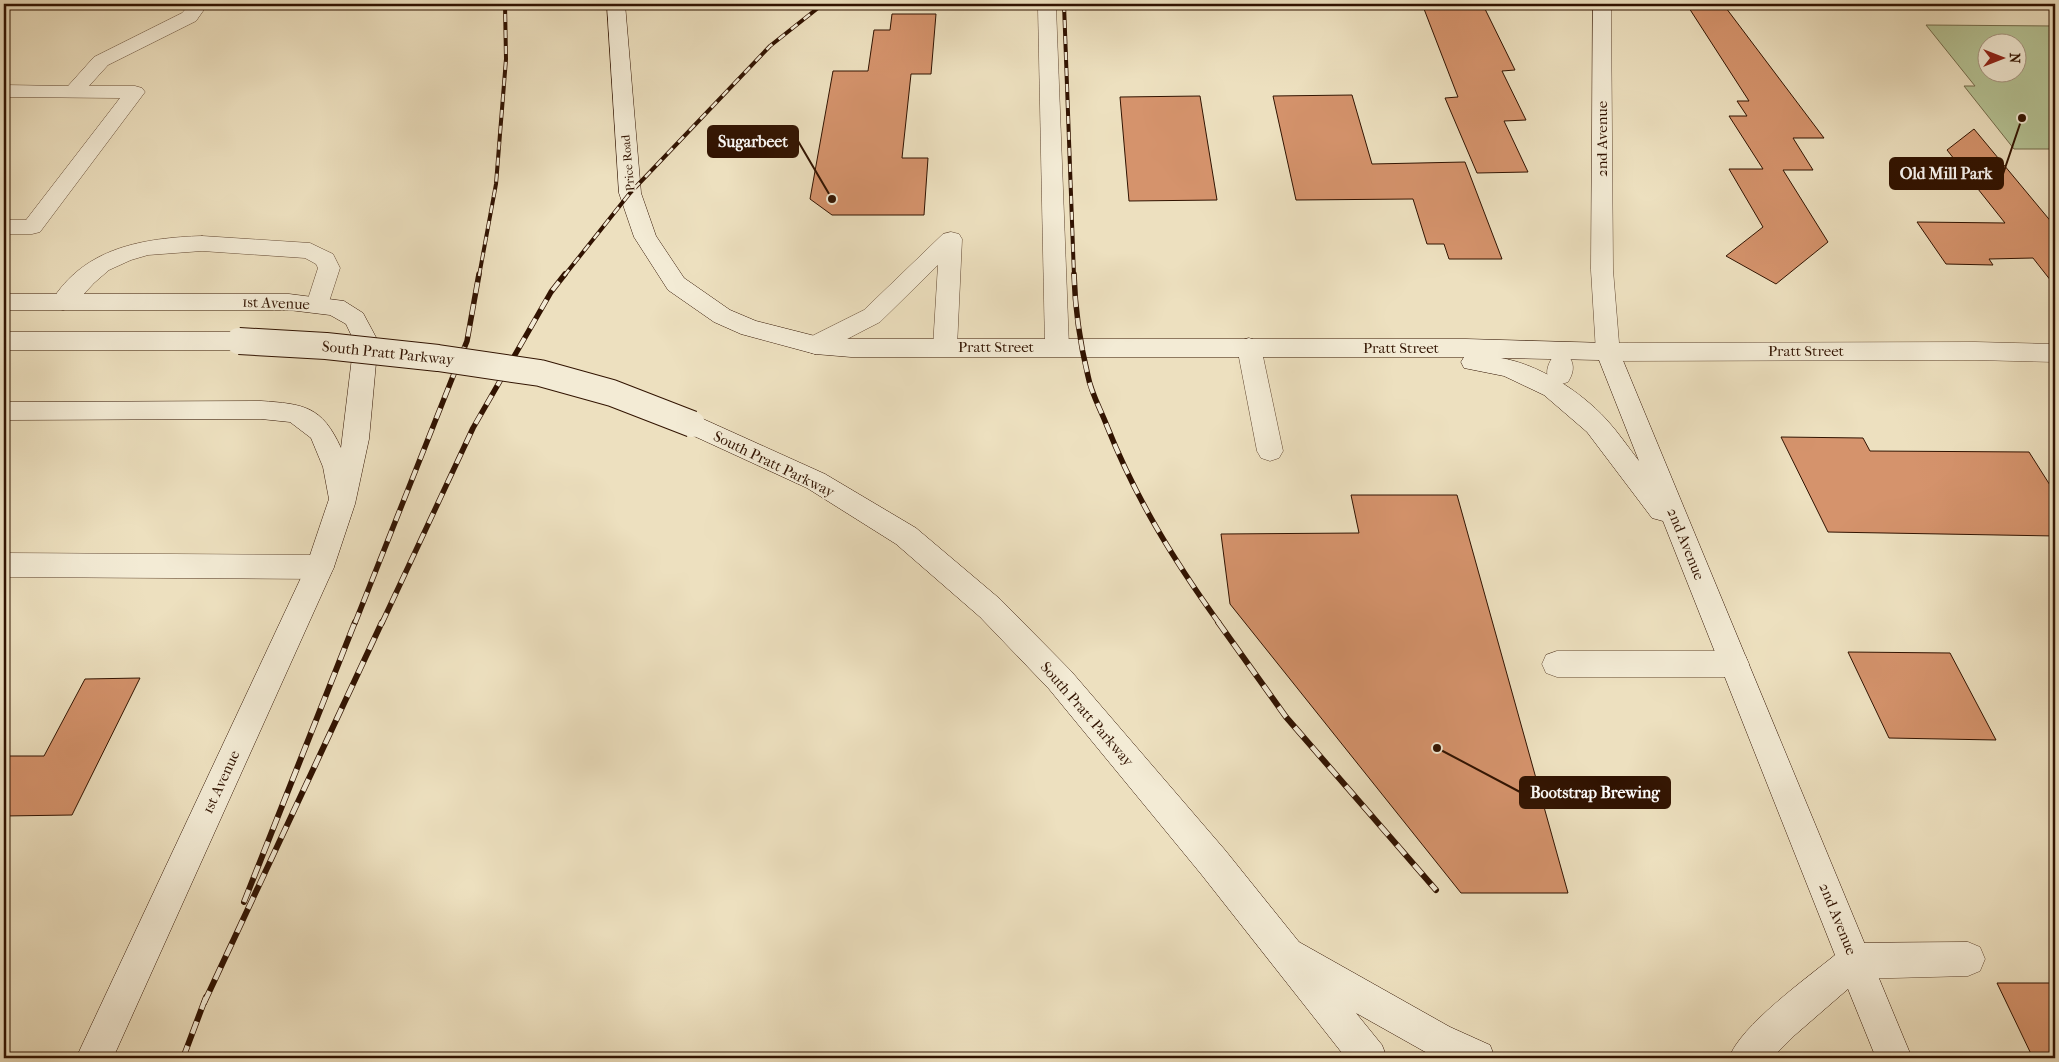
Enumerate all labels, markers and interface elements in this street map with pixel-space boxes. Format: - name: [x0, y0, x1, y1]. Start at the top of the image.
- north arrow: [1976, 32, 2026, 82]
- text: N: [2006, 53, 2023, 64]
- street label: 2nd Avenue: [1593, 100, 1611, 177]
- callout: Sugarbeet: [708, 126, 798, 157]
- text: Sugarbeet: [718, 132, 788, 152]
- street label: Price Road: [619, 134, 637, 192]
- callout: Old Mill Park: [1890, 158, 2003, 189]
- text: Old Mill Park: [1900, 164, 1993, 183]
- street label: 1st Avenue: [242, 293, 311, 313]
- street label: South Pratt Parkway: [321, 337, 456, 369]
- street label: Pratt Street: [958, 338, 1035, 356]
- street label: Pratt Street: [1363, 339, 1440, 357]
- street label: Pratt Street: [1768, 342, 1845, 360]
- street label: South Pratt Parkway: [711, 427, 838, 502]
- street label: 2nd Avenue: [1663, 505, 1709, 583]
- street label: South Pratt Parkway: [1037, 658, 1138, 771]
- street label: 1st Avenue: [199, 747, 244, 817]
- callout: Bootstrap Brewing: [1520, 777, 1670, 808]
- text: Bootstrap Brewing: [1530, 783, 1660, 803]
- street label: 2nd Avenue: [1815, 880, 1861, 958]

